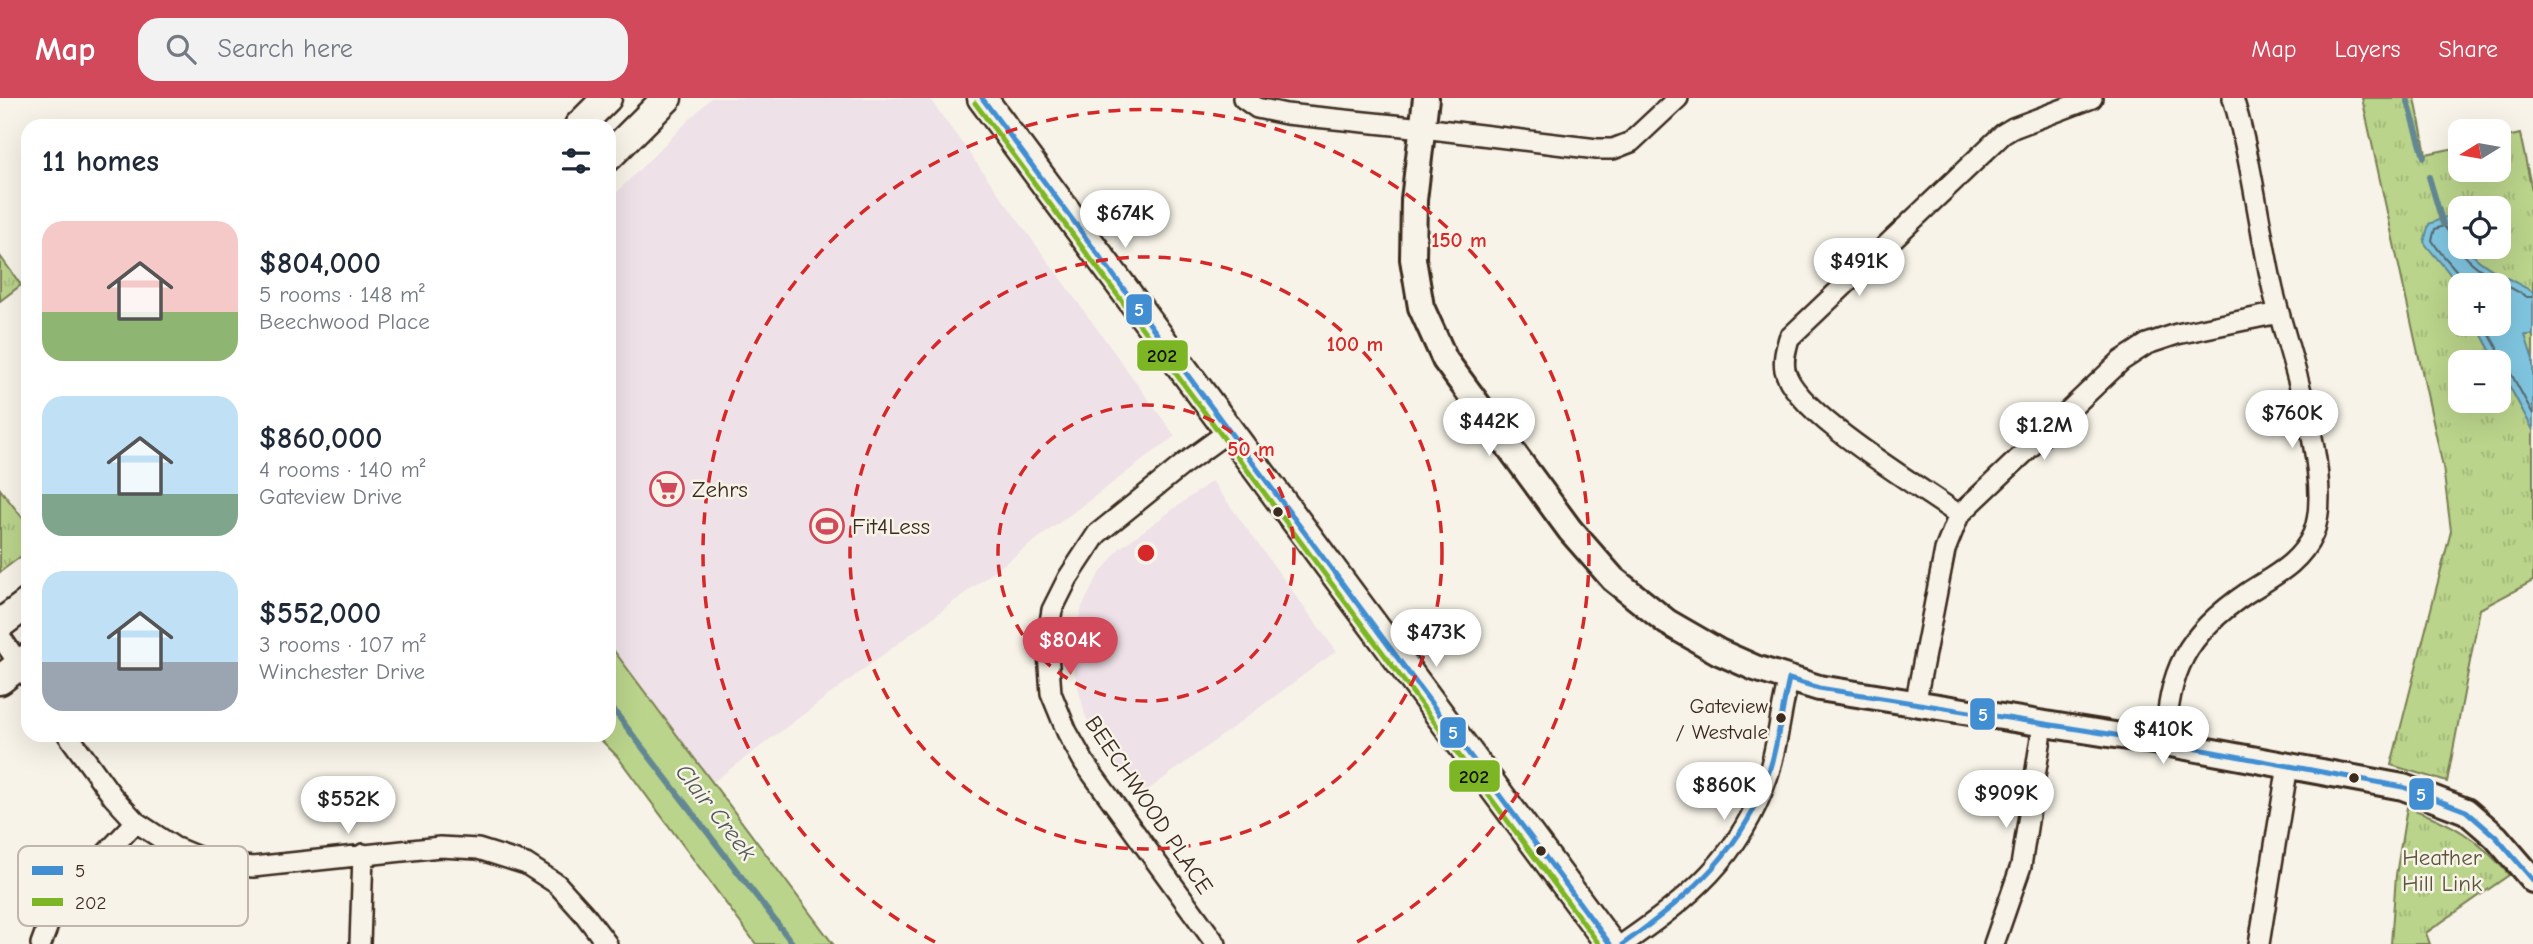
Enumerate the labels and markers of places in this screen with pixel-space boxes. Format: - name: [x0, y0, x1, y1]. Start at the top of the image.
- pin: $674K: [1076, 190, 1174, 250]
- pin: $491K: [1810, 238, 1908, 298]
- pin: $760K: [2243, 390, 2341, 450]
- pin: $442K: [1440, 398, 1538, 458]
- pin: $1.2M: [1995, 402, 2093, 462]
- supermarket icon: Zehrs: [648, 470, 686, 508]
- place label: Zehrs: [692, 476, 748, 503]
- unlabelled marker: [1271, 505, 1285, 519]
- sports icon: Fit4Less: [808, 507, 846, 545]
- place label: Fit4Less: [852, 513, 930, 540]
- centre of rings: [1134, 541, 1158, 565]
- pin: $473K: [1387, 610, 1485, 669]
- pin: $804K: [1021, 618, 1119, 677]
- place label: Gateview / Westvale: [1675, 694, 1768, 744]
- pin: $410K: [2114, 706, 2212, 766]
- marker: Gateview / Westvale: [1774, 711, 1788, 725]
- pin: $860K: [1675, 762, 1773, 822]
- pin: $909K: [1957, 770, 2055, 830]
- unlabelled marker: [2347, 771, 2361, 785]
- pin: $552K: [299, 776, 397, 836]
- unlabelled marker: [1534, 844, 1548, 858]

